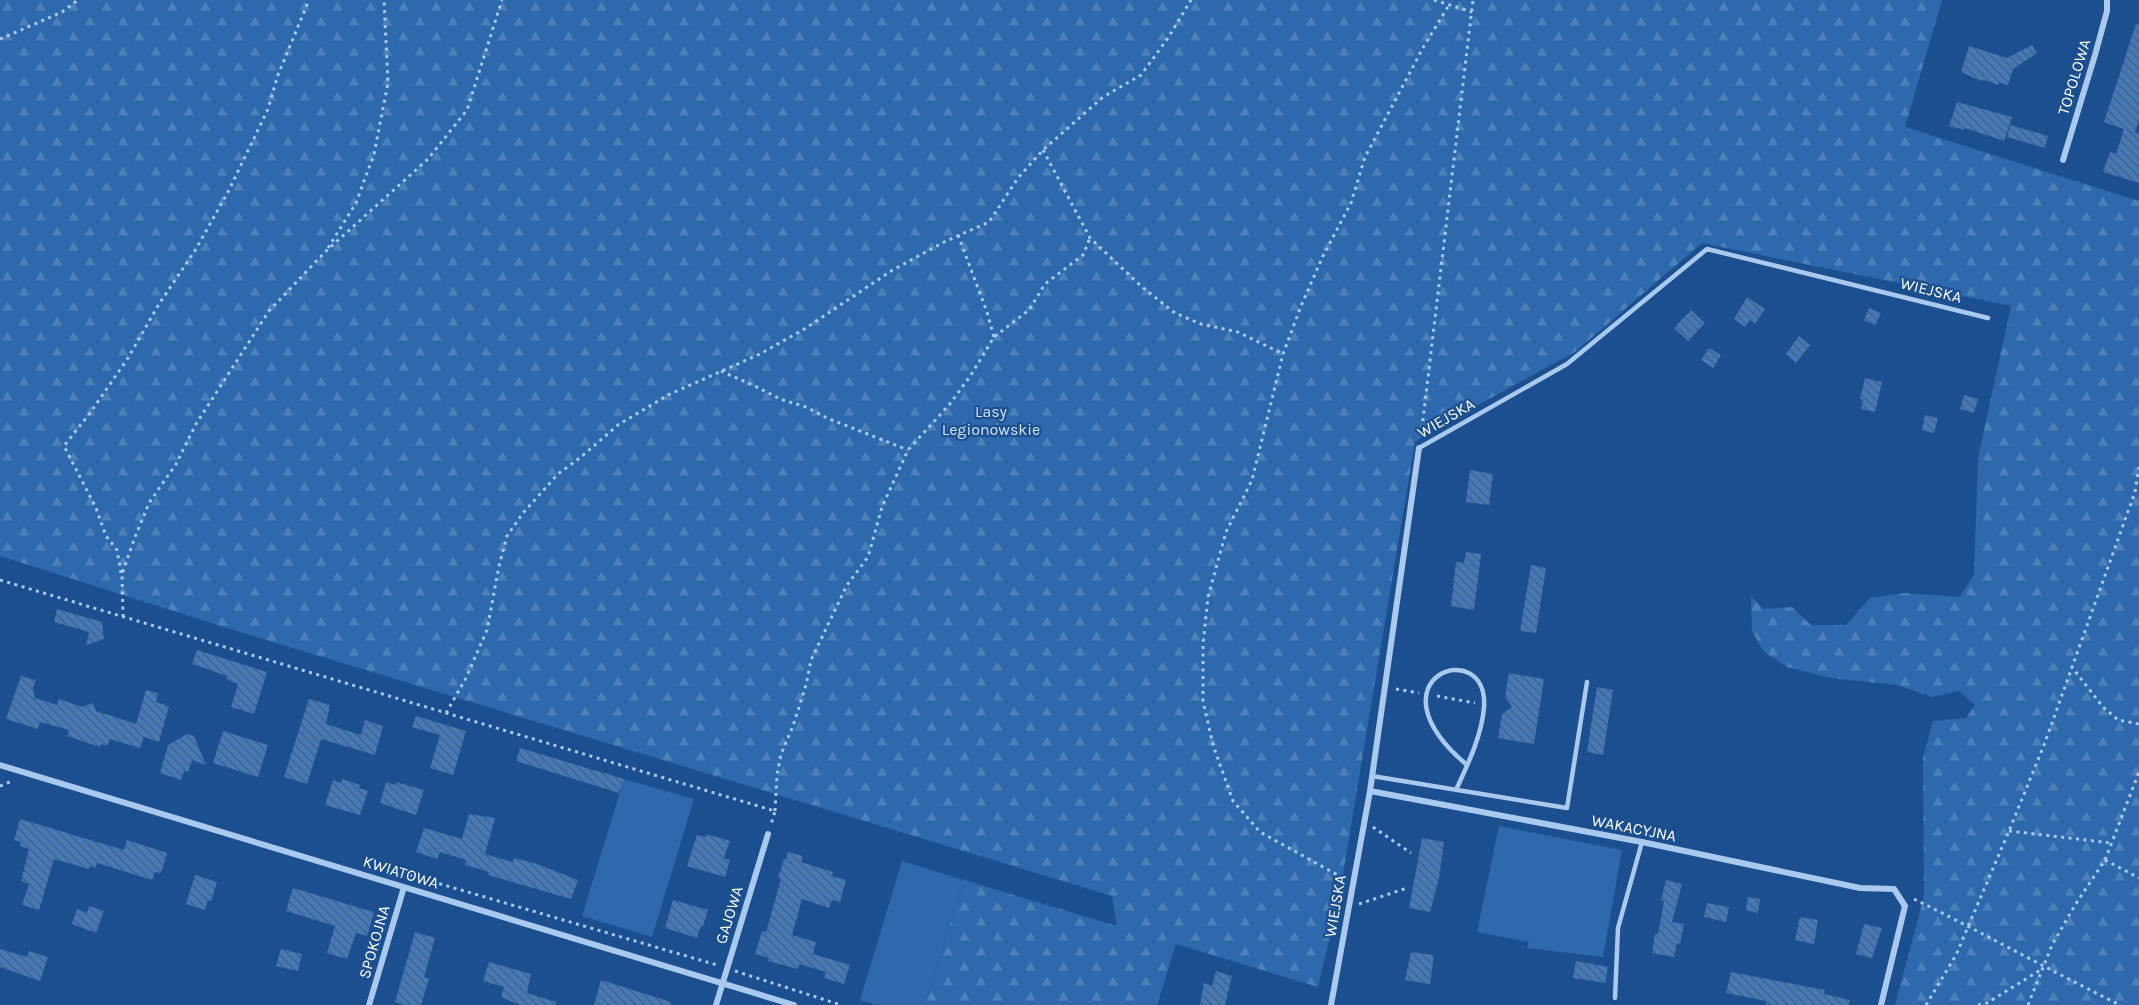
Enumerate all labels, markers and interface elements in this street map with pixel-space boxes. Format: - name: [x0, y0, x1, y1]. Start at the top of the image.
- street label: TOPOLOWA: [2053, 37, 2095, 117]
- street label: WIEJSKA: [1898, 273, 1964, 307]
- street label: WIEJSKA: [1414, 394, 1478, 442]
- park label: Lasy Legionowskie: [942, 402, 1040, 439]
- street label: WAKACYJNA: [1590, 810, 1678, 846]
- street label: KWIATOWA: [361, 851, 441, 893]
- street label: WIEJSKA: [1320, 873, 1350, 939]
- street label: GAJOWA: [711, 884, 747, 946]
- street label: SPOKOJNA: [354, 903, 394, 981]

